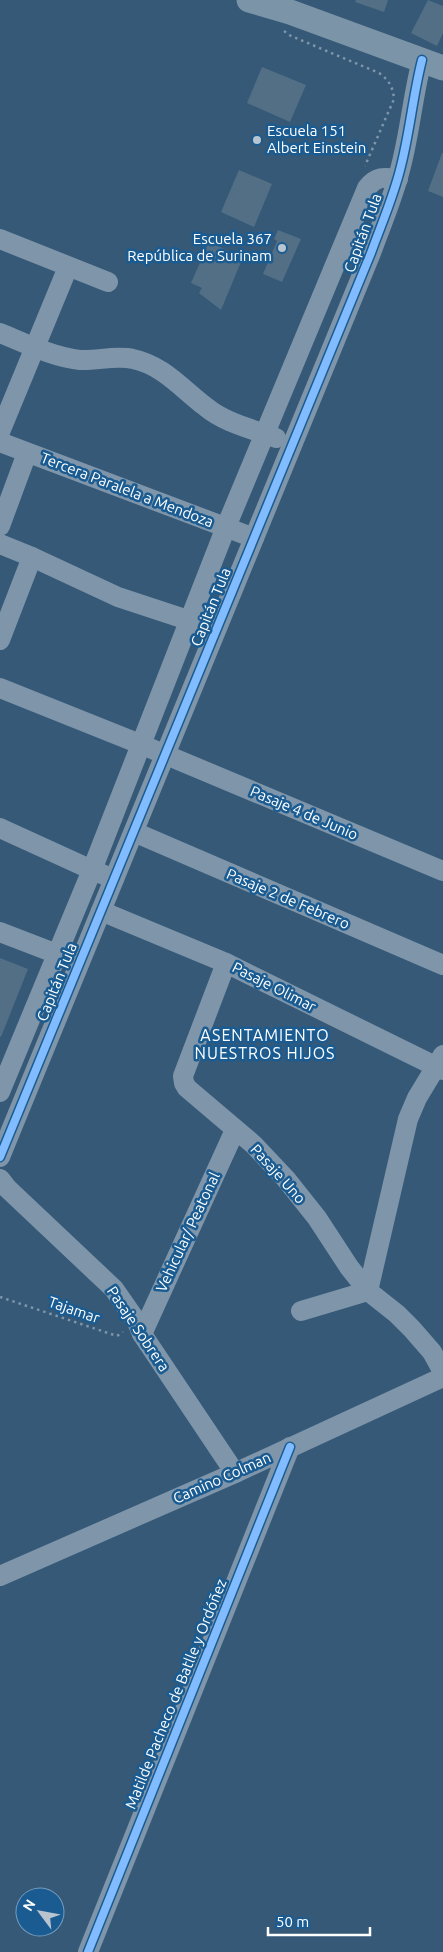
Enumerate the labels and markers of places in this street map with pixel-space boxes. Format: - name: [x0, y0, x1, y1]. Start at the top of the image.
- place label: Escuela 151 Albert Einstein: [267, 122, 366, 156]
- marker: Escuela 151 Albert Einstein: [251, 134, 263, 146]
- place label: Escuela 367 República de Surinam: [127, 230, 272, 264]
- marker: Escuela 367 República de Surinam: [276, 242, 288, 254]

